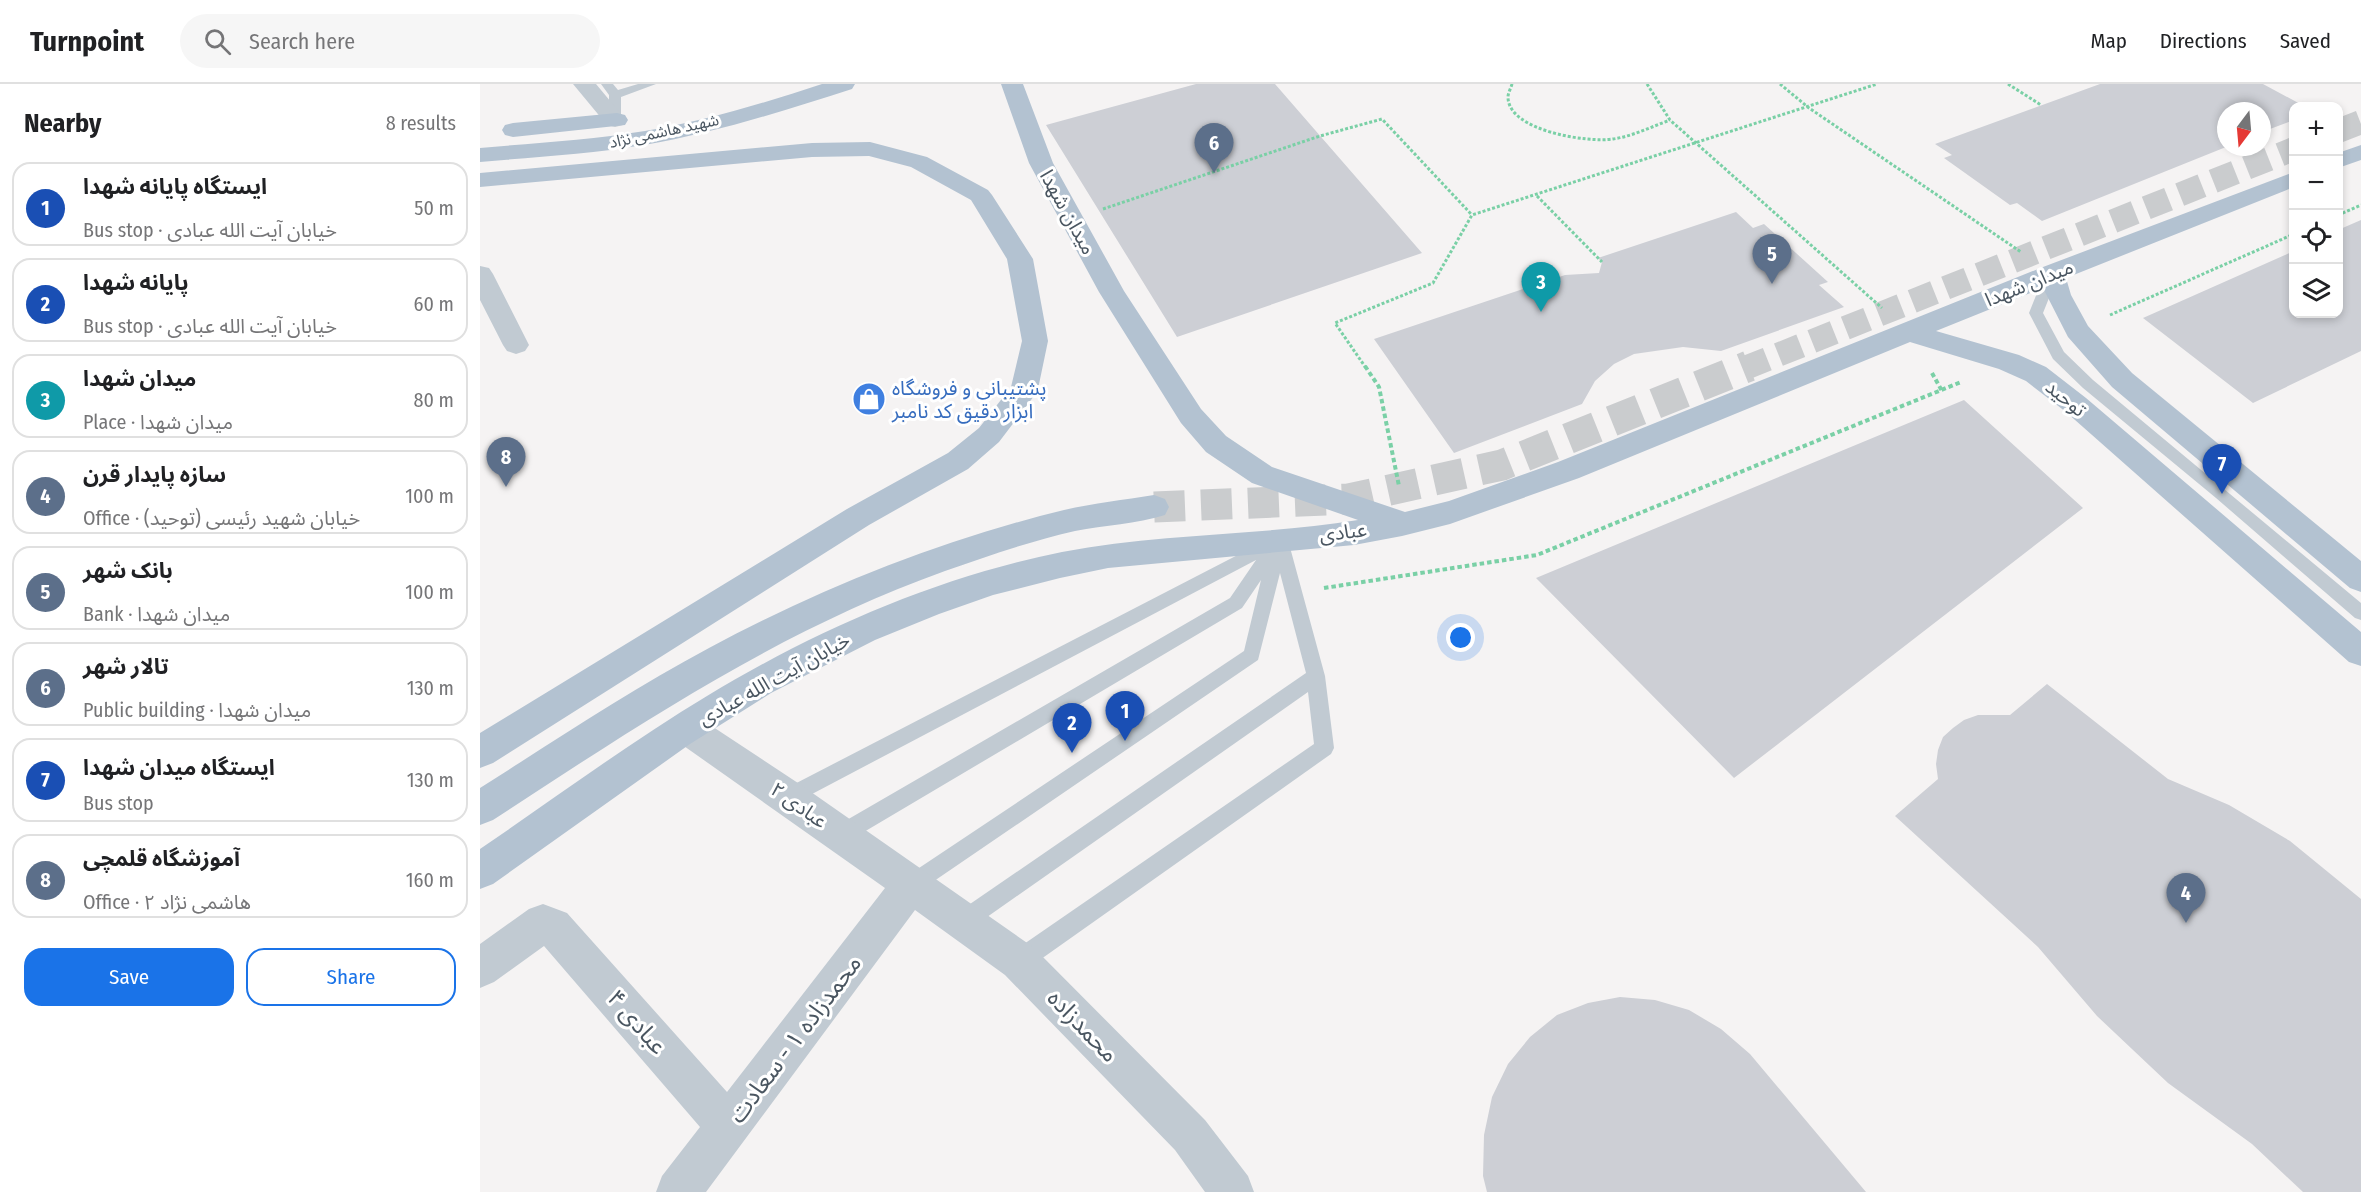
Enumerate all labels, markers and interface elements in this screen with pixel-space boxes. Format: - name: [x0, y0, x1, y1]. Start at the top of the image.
- search box: [180, 14, 600, 68]
- text: Turnpoint: [30, 25, 144, 58]
- icon: search: [201, 25, 234, 58]
- text: Search here: [249, 28, 355, 55]
- text: Map: [2090, 28, 2127, 54]
- text: Directions: [2160, 28, 2247, 54]
- text: Saved: [2280, 28, 2331, 54]
- north arrow: [2217, 102, 2271, 156]
- map controls: [2289, 102, 2343, 318]
- button: +: [2289, 102, 2343, 156]
- text: Nearby: [24, 108, 101, 139]
- street label: شهید هاشمی نژاد: [607, 110, 721, 152]
- text: 8 results: [386, 111, 456, 135]
- pin: 6: [1194, 124, 1234, 173]
- button: −: [2289, 156, 2343, 210]
- street label: میدان شهدا: [1035, 166, 1101, 258]
- text: ایستگاه پایانه شهدا: [83, 173, 267, 200]
- text: 1: [41, 196, 50, 220]
- text: 50 m: [414, 196, 454, 220]
- button: locate: [2289, 210, 2343, 264]
- text: Bus stop · خیابان آیت الله عبادی: [83, 218, 337, 242]
- pin: 5: [1752, 234, 1792, 284]
- street label: میدان شهدا: [1981, 254, 2077, 312]
- pin: 3: [1522, 262, 1560, 312]
- button: layers: [2289, 264, 2343, 318]
- text: پایانه شهدا: [83, 269, 189, 296]
- text: 2: [41, 292, 50, 316]
- text: 60 m: [414, 292, 454, 316]
- text: Bus stop · خیابان آیت الله عبادی: [83, 314, 337, 338]
- text: میدان شهدا: [83, 365, 196, 392]
- street label: توحید: [2041, 374, 2091, 422]
- place label: پشتیبانی و فروشگاه ابزار دقیق کد نامبر: [891, 376, 1047, 424]
- shop icon: پشتیبانی و فروشگاه ابزار دقیق کد نامبر: [851, 381, 887, 417]
- text: 3: [41, 388, 50, 412]
- text: 80 m: [414, 388, 454, 412]
- text: Place · میدان شهدا: [83, 410, 233, 434]
- pin: 8: [486, 438, 526, 487]
- pin: 7: [2202, 444, 2242, 494]
- text: سازه پایدار قرن: [83, 461, 226, 488]
- text: 4: [40, 484, 51, 508]
- text: 100 m: [405, 484, 454, 508]
- text: Office · خیابان شهید رئیسی (توحید): [83, 506, 360, 530]
- street label: عبادی: [1318, 517, 1368, 547]
- text: بانک شهر: [83, 557, 173, 584]
- text: 5: [41, 580, 50, 604]
- text: 100 m: [405, 580, 454, 604]
- text: Bank · میدان شهدا: [83, 602, 230, 626]
- your location: [1446, 623, 1475, 652]
- street label: خیابان آیت الله عبادی: [694, 627, 854, 731]
- text: تالار شهر: [83, 653, 169, 680]
- text: 6: [40, 676, 51, 700]
- text: 130 m: [407, 676, 454, 700]
- pin: 1: [1106, 692, 1144, 741]
- text: Public building · میدان شهدا: [83, 698, 311, 722]
- pin: 2: [1052, 704, 1092, 753]
- text: ایستگاه میدان شهدا: [83, 754, 275, 781]
- text: 7: [41, 768, 50, 792]
- text: 130 m: [407, 768, 454, 792]
- street label: عبادی ۲: [766, 777, 832, 833]
- text: Bus stop: [83, 791, 154, 815]
- text: آموزشگاه قلمچی: [83, 845, 240, 872]
- text: 8: [40, 868, 51, 892]
- text: 160 m: [406, 868, 454, 892]
- pin: 4: [2166, 874, 2206, 923]
- text: Office · هاشمی نژاد ۲: [83, 890, 251, 914]
- button: Save: [24, 948, 234, 1006]
- button: Share: [246, 948, 456, 1006]
- street label: محمدزاده ۱ - سعادت: [723, 950, 867, 1128]
- street label: عبادی ۴: [601, 984, 673, 1060]
- street label: محمدزاده: [1042, 984, 1124, 1068]

